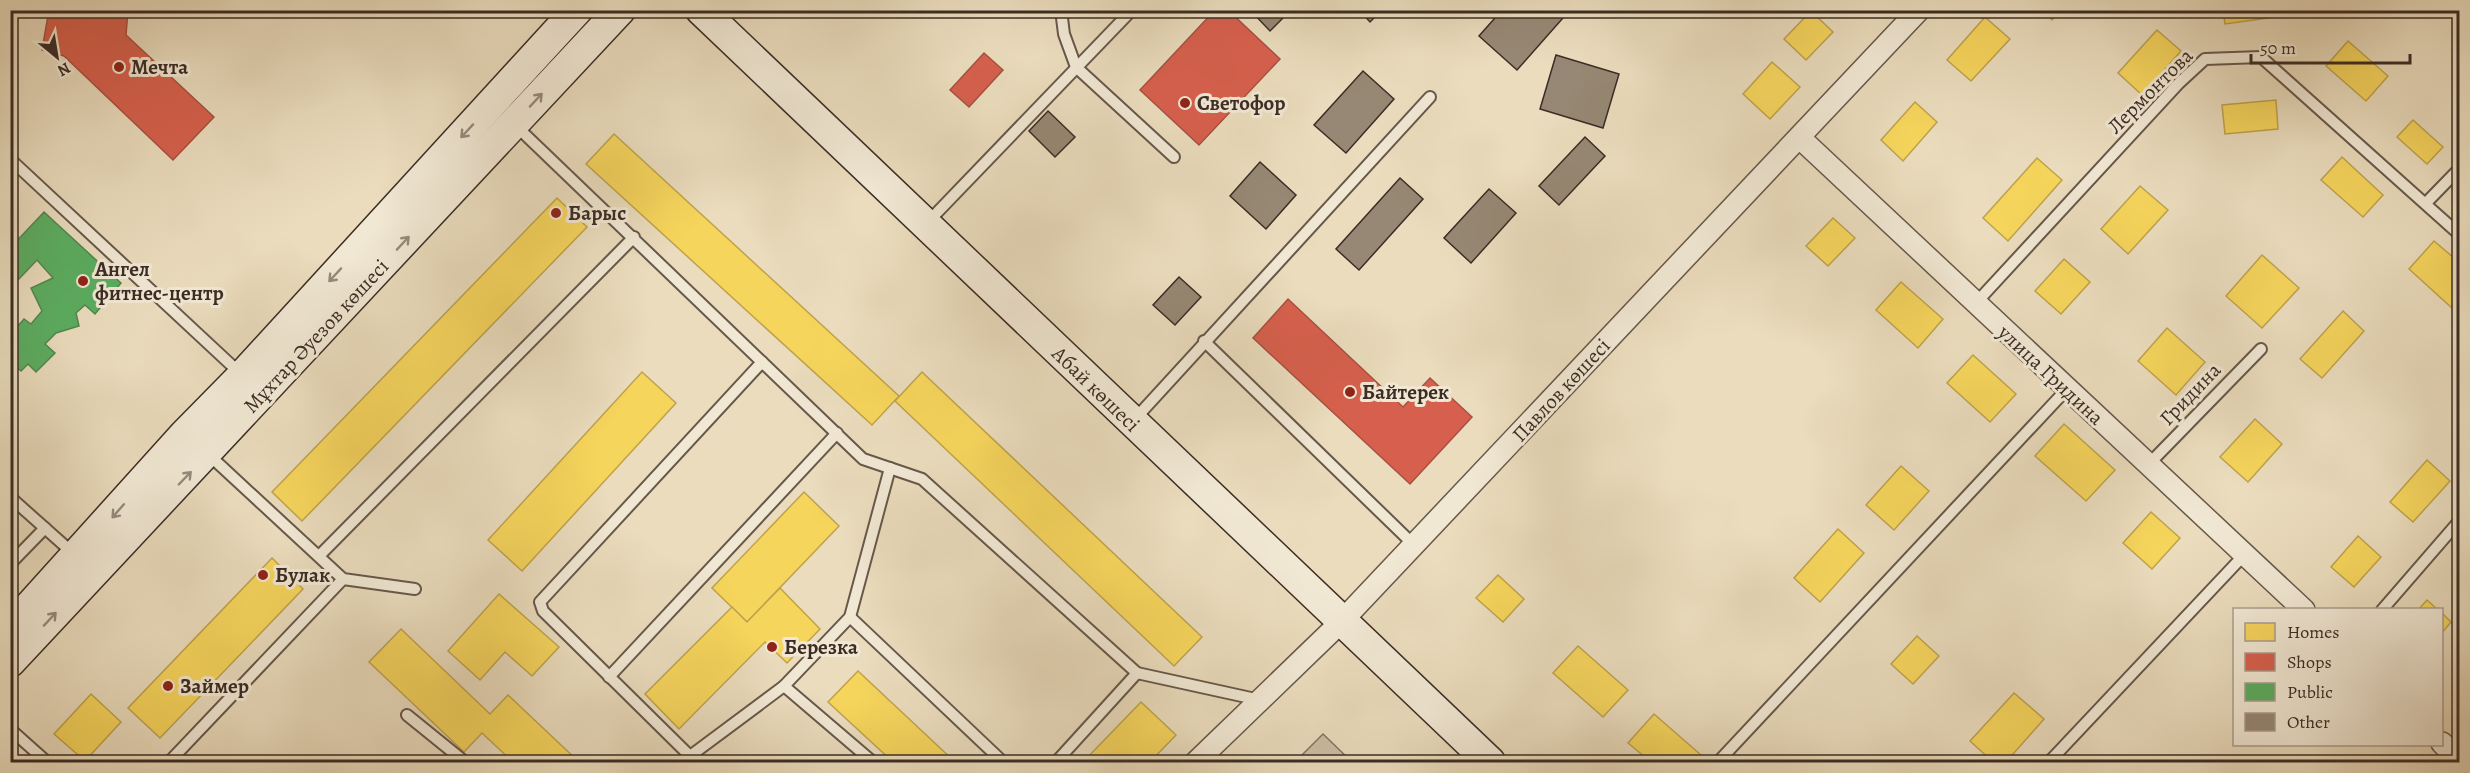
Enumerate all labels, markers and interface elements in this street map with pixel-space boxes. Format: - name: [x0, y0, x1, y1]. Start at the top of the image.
- north arrow: [27, 27, 87, 87]
- scale bar: [2251, 27, 2410, 65]
- text: 50 m: [2260, 36, 2296, 60]
- street label: Лермонтова: [2101, 42, 2199, 140]
- place label: Мечта: [131, 53, 188, 81]
- text: N: [53, 57, 75, 82]
- marker: Мечта: [112, 60, 126, 74]
- place label: Светофор: [1197, 89, 1285, 117]
- one-way arrow: [529, 93, 544, 108]
- marker: Светофор: [1178, 96, 1192, 110]
- one-way arrow: [460, 123, 474, 138]
- place label: Барыс: [568, 199, 626, 227]
- marker: Барыс: [549, 206, 563, 220]
- one-way arrow: [396, 235, 410, 250]
- street label: Мұхтар Әуезов көшесі: [237, 253, 395, 419]
- place label: Ангел фитнес-центр: [94, 255, 224, 307]
- one-way arrow: [328, 267, 342, 282]
- marker: Ангел фитнес-центр: [76, 274, 90, 288]
- street label: улица Гридина: [1991, 318, 2110, 432]
- street label: Павлов көшесі: [1506, 332, 1616, 448]
- street label: Абай көшесі: [1045, 339, 1146, 438]
- street label: Гридина: [2153, 356, 2227, 432]
- place label: Байтерек: [1362, 378, 1449, 406]
- marker: Байтерек: [1343, 385, 1357, 399]
- one-way arrow: [177, 470, 192, 485]
- one-way arrow: [111, 503, 124, 519]
- place label: Булак: [275, 561, 330, 589]
- marker: Булак: [256, 568, 270, 582]
- legend: [2233, 608, 2443, 746]
- one-way arrow: [43, 612, 58, 627]
- text: Homes: [2287, 620, 2339, 644]
- place label: Березка: [784, 633, 858, 661]
- marker: Березка: [765, 640, 779, 654]
- text: Shops: [2287, 650, 2332, 674]
- place label: Займер: [180, 672, 249, 700]
- marker: Займер: [161, 679, 175, 693]
- text: Public: [2287, 680, 2333, 704]
- text: Other: [2287, 710, 2330, 734]

